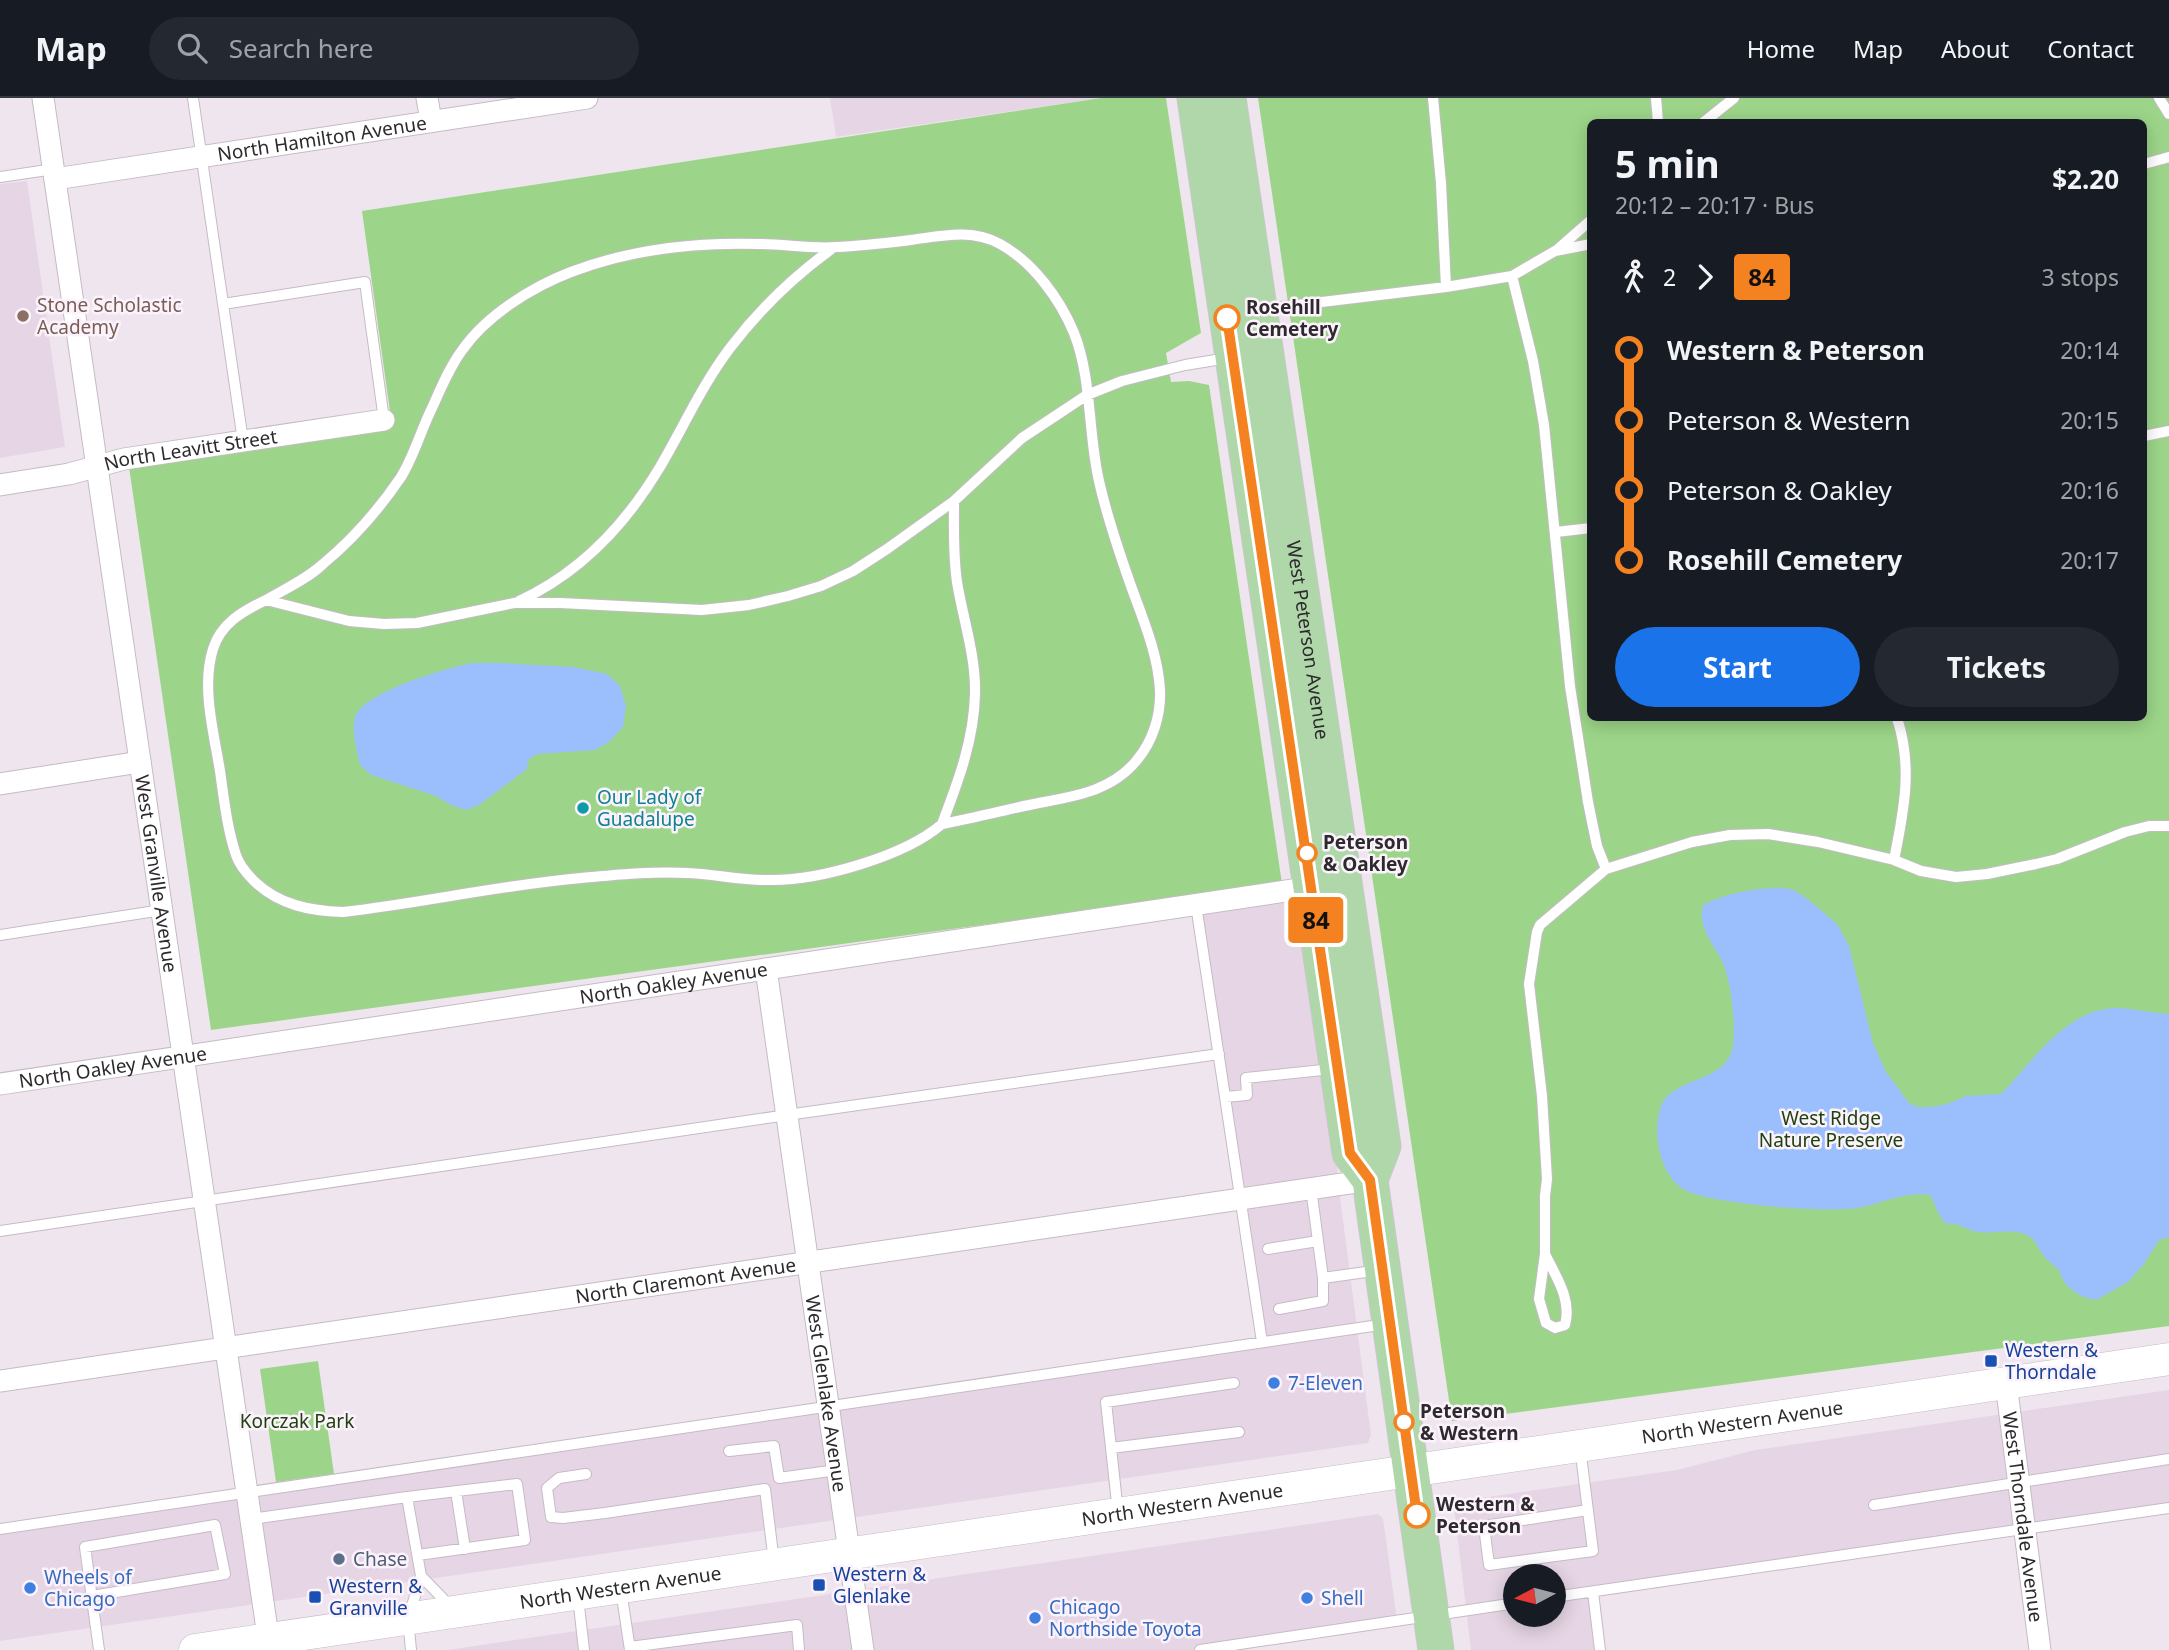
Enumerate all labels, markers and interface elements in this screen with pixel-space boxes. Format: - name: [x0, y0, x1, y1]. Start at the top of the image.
- search box: [149, 17, 639, 80]
- text: Map: [35, 26, 107, 71]
- icon: search: [173, 29, 211, 67]
- text: Search here: [229, 30, 373, 66]
- text: Home: [1747, 32, 1815, 65]
- text: Map: [1853, 32, 1903, 65]
- text: About: [1941, 32, 2009, 65]
- text: Contact: [2047, 32, 2134, 65]
- street label: North Hamilton Avenue: [215, 110, 428, 167]
- text: 5 min: [1615, 137, 1720, 189]
- text: $2.20: [2052, 161, 2119, 197]
- text: 20:12 – 20:17 · Bus: [1615, 189, 1814, 221]
- icon: walk: [1615, 258, 1653, 296]
- icon: forward: [1686, 258, 1724, 296]
- text: 84: [1748, 260, 1776, 293]
- text: 2: [1663, 261, 1676, 293]
- text: 3 stops: [2041, 261, 2119, 293]
- place label: Stone Scholastic Academy: [37, 292, 182, 340]
- place label: Rosehill Cemetery: [1246, 294, 1338, 342]
- marker: Rosehill Cemetery: [1214, 305, 1240, 331]
- marker: Stone Scholastic Academy: [15, 308, 31, 324]
- text: Western & Peterson: [1667, 332, 1925, 368]
- text: 20:14: [2060, 334, 2119, 366]
- text: Peterson & Western: [1667, 402, 1911, 438]
- text: 20:15: [2060, 404, 2119, 436]
- street label: North Leavitt Street: [101, 423, 279, 477]
- text: Peterson & Oakley: [1667, 472, 1892, 508]
- text: 20:16: [2060, 474, 2119, 506]
- street label: West Peterson Avenue: [1281, 539, 1336, 741]
- text: Rosehill Cemetery: [1667, 542, 1902, 578]
- text: 20:17: [2060, 544, 2119, 576]
- button: Start: [1615, 627, 1860, 707]
- button: Tickets: [1874, 627, 2119, 707]
- street label: West Granville Avenue: [129, 773, 184, 974]
- place label: Our Lady of Guadalupe: [597, 784, 703, 832]
- marker: Our Lady of Guadalupe: [575, 800, 591, 816]
- place label: Peterson & Oakley: [1323, 829, 1408, 877]
- marker: Peterson & Oakley: [1297, 843, 1317, 863]
- line badge: 84: [1284, 897, 1348, 943]
- text: 84: [1302, 903, 1330, 936]
- street label: North Oakley Avenue: [578, 956, 769, 1010]
- street label: North Oakley Avenue: [17, 1040, 208, 1094]
- park label: West Ridge Nature Preserve: [1759, 1105, 1903, 1153]
- street label: North Claremont Avenue: [574, 1251, 798, 1309]
- street label: West Glenlake Avenue: [800, 1294, 853, 1494]
- place label: Western & Thorndale: [2005, 1337, 2098, 1385]
- marker: Western & Thorndale: [1983, 1353, 1999, 1369]
- place label: 7-Eleven: [1288, 1370, 1363, 1396]
- marker: 7-Eleven: [1266, 1375, 1282, 1391]
- street label: North Western Avenue: [1640, 1394, 1845, 1450]
- place label: Peterson & Western: [1420, 1398, 1519, 1446]
- park label: Korczak Park: [240, 1408, 354, 1434]
- street label: West Thorndale Avenue: [1997, 1410, 2049, 1624]
- marker: Peterson & Western: [1394, 1412, 1414, 1432]
- street label: North Western Avenue: [1080, 1477, 1285, 1532]
- place label: Western & Peterson: [1436, 1491, 1535, 1539]
- marker: Western & Peterson: [1404, 1502, 1430, 1528]
- place label: Chase: [353, 1546, 407, 1572]
- marker: Chase: [331, 1551, 347, 1567]
- street label: North Western Avenue: [518, 1560, 723, 1615]
- place label: Western & Glenlake: [833, 1561, 926, 1609]
- place label: Wheels of Chicago: [44, 1564, 133, 1612]
- north arrow: [1503, 1564, 1566, 1628]
- map controls: [1503, 1564, 1566, 1627]
- place label: Western & Granville: [329, 1573, 422, 1621]
- marker: Western & Glenlake: [811, 1577, 827, 1593]
- marker: Wheels of Chicago: [22, 1580, 38, 1596]
- place label: Shell: [1321, 1585, 1364, 1611]
- marker: Western & Granville: [307, 1589, 323, 1605]
- marker: Shell: [1299, 1590, 1315, 1606]
- place label: Chicago Northside Toyota: [1049, 1594, 1202, 1642]
- marker: Chicago Northside Toyota: [1027, 1610, 1043, 1626]

